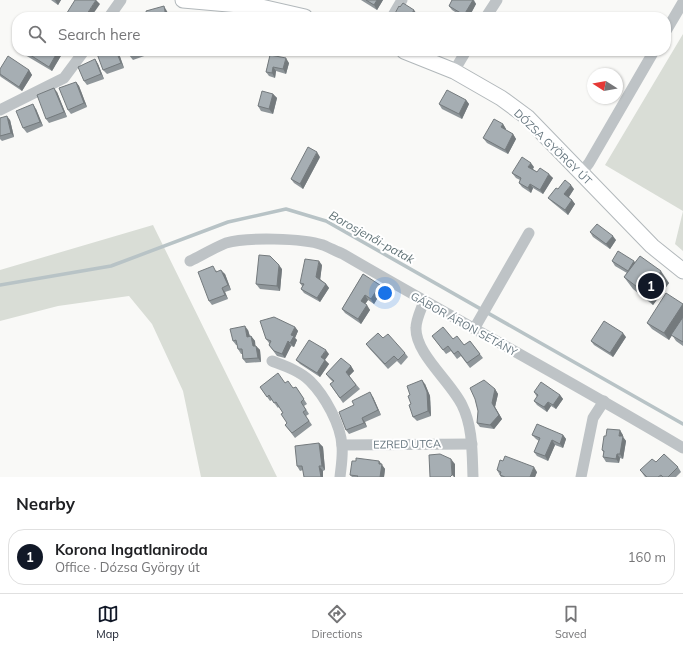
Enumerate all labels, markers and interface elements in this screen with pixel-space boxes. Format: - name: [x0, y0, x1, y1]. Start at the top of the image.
- search box: [12, 12, 671, 56]
- icon: search: [26, 23, 48, 45]
- text: Search here: [58, 25, 140, 44]
- north arrow: [587, 68, 623, 104]
- street label: DÓZSA GYÖRGY ÚT: [511, 106, 595, 188]
- water label: Borosjenői-patak: [327, 207, 418, 267]
- pin: 1: [638, 271, 664, 301]
- your location: [375, 283, 395, 303]
- street label: GÁBOR ÁRON SÉTÁNY: [408, 289, 520, 359]
- street label: EZRED UTCA: [373, 436, 441, 452]
- text: Nearby: [16, 493, 75, 514]
- text: Korona Ingatlaniroda: [55, 540, 208, 559]
- text: 1: [26, 549, 34, 565]
- text: 160 m: [628, 549, 666, 565]
- text: Office · Dózsa György út: [55, 559, 200, 575]
- tab: Map: [96, 603, 119, 641]
- tab: Directions: [312, 603, 362, 641]
- tab: Saved: [555, 603, 587, 641]

